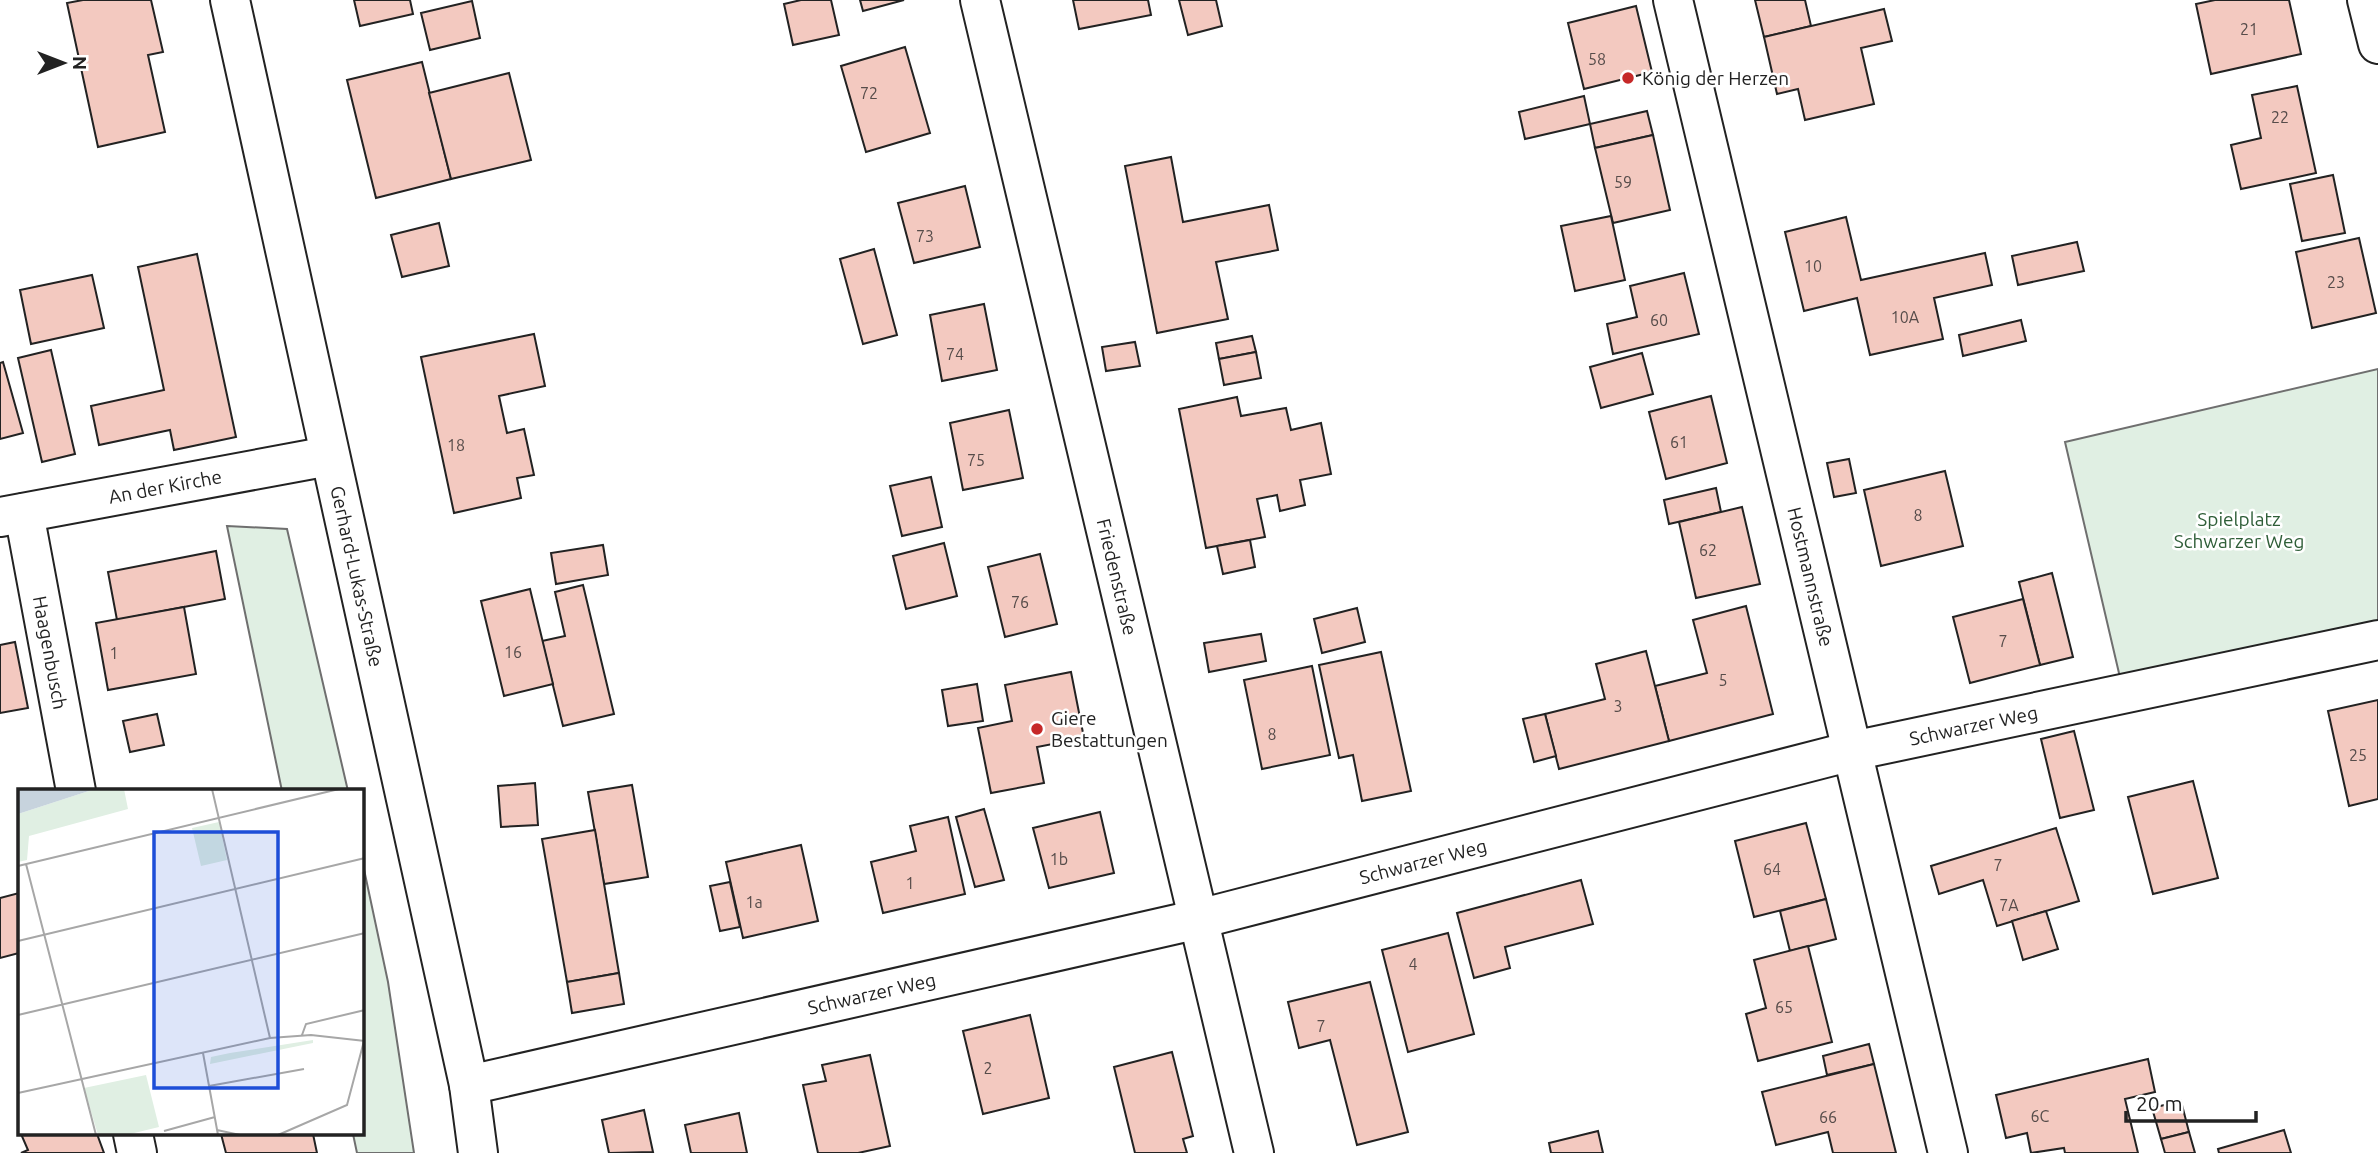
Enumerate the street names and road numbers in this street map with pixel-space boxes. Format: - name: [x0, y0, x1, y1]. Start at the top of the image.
- street label: An der Kirche: [107, 465, 224, 508]
- street label: Gerhard-Lukas-Straße: [326, 484, 388, 669]
- street label: Hostmannstraße: [1783, 505, 1838, 649]
- street label: Friedenstraße: [1093, 516, 1142, 637]
- street label: Haagenbusch: [29, 594, 71, 711]
- street label: Schwarzer Weg: [1907, 701, 2040, 750]
- street label: Schwarzer Weg: [1357, 834, 1489, 888]
- street label: Schwarzer Weg: [806, 968, 938, 1019]

